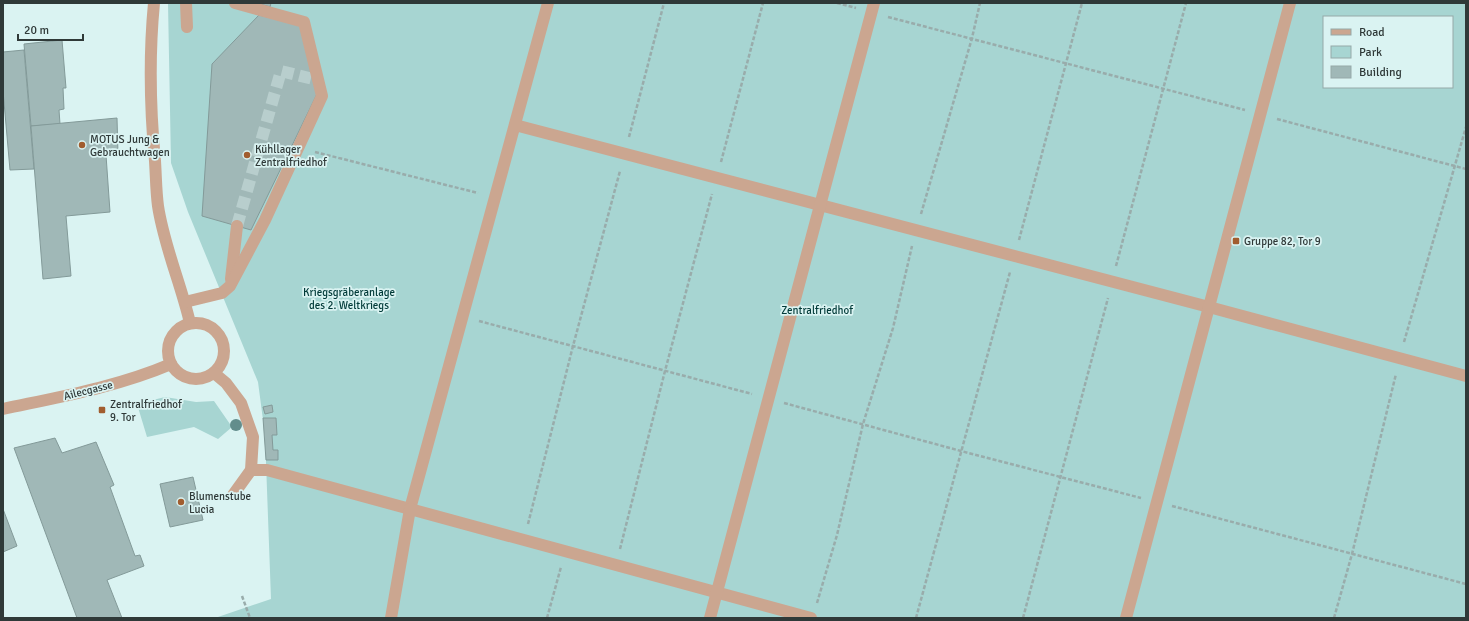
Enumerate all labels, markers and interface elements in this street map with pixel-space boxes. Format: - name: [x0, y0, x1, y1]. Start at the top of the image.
- scale bar: [18, 16, 83, 42]
- legend: [1323, 16, 1453, 88]
- text: 20 m: [24, 23, 49, 38]
- text: Road: [1359, 25, 1385, 40]
- text: Park: [1359, 45, 1382, 60]
- text: Building: [1359, 65, 1402, 80]
- place label: MOTUS Jung & Gebrauchtwagen: [90, 133, 170, 159]
- marker: MOTUS Jung & Gebrauchtwagen: [77, 140, 87, 150]
- place label: Kühllager Zentralfriedhof: [255, 143, 328, 169]
- marker: Kühllager Zentralfriedhof: [242, 150, 252, 160]
- place label: Gruppe 82, Tor 9: [1244, 235, 1321, 248]
- marker: Gruppe 82, Tor 9: [1231, 236, 1241, 246]
- park label: Kriegsgräberanlage des 2. Weltkriegs: [303, 286, 395, 312]
- park label: Zentralfriedhof: [781, 304, 854, 317]
- street label: Ailecgasse: [62, 378, 114, 403]
- place label: Zentralfriedhof 9. Tor: [110, 398, 183, 424]
- marker: Zentralfriedhof 9. Tor: [97, 405, 107, 415]
- place label: Blumenstube Lucia: [189, 490, 251, 516]
- marker: Blumenstube Lucia: [176, 497, 186, 507]

